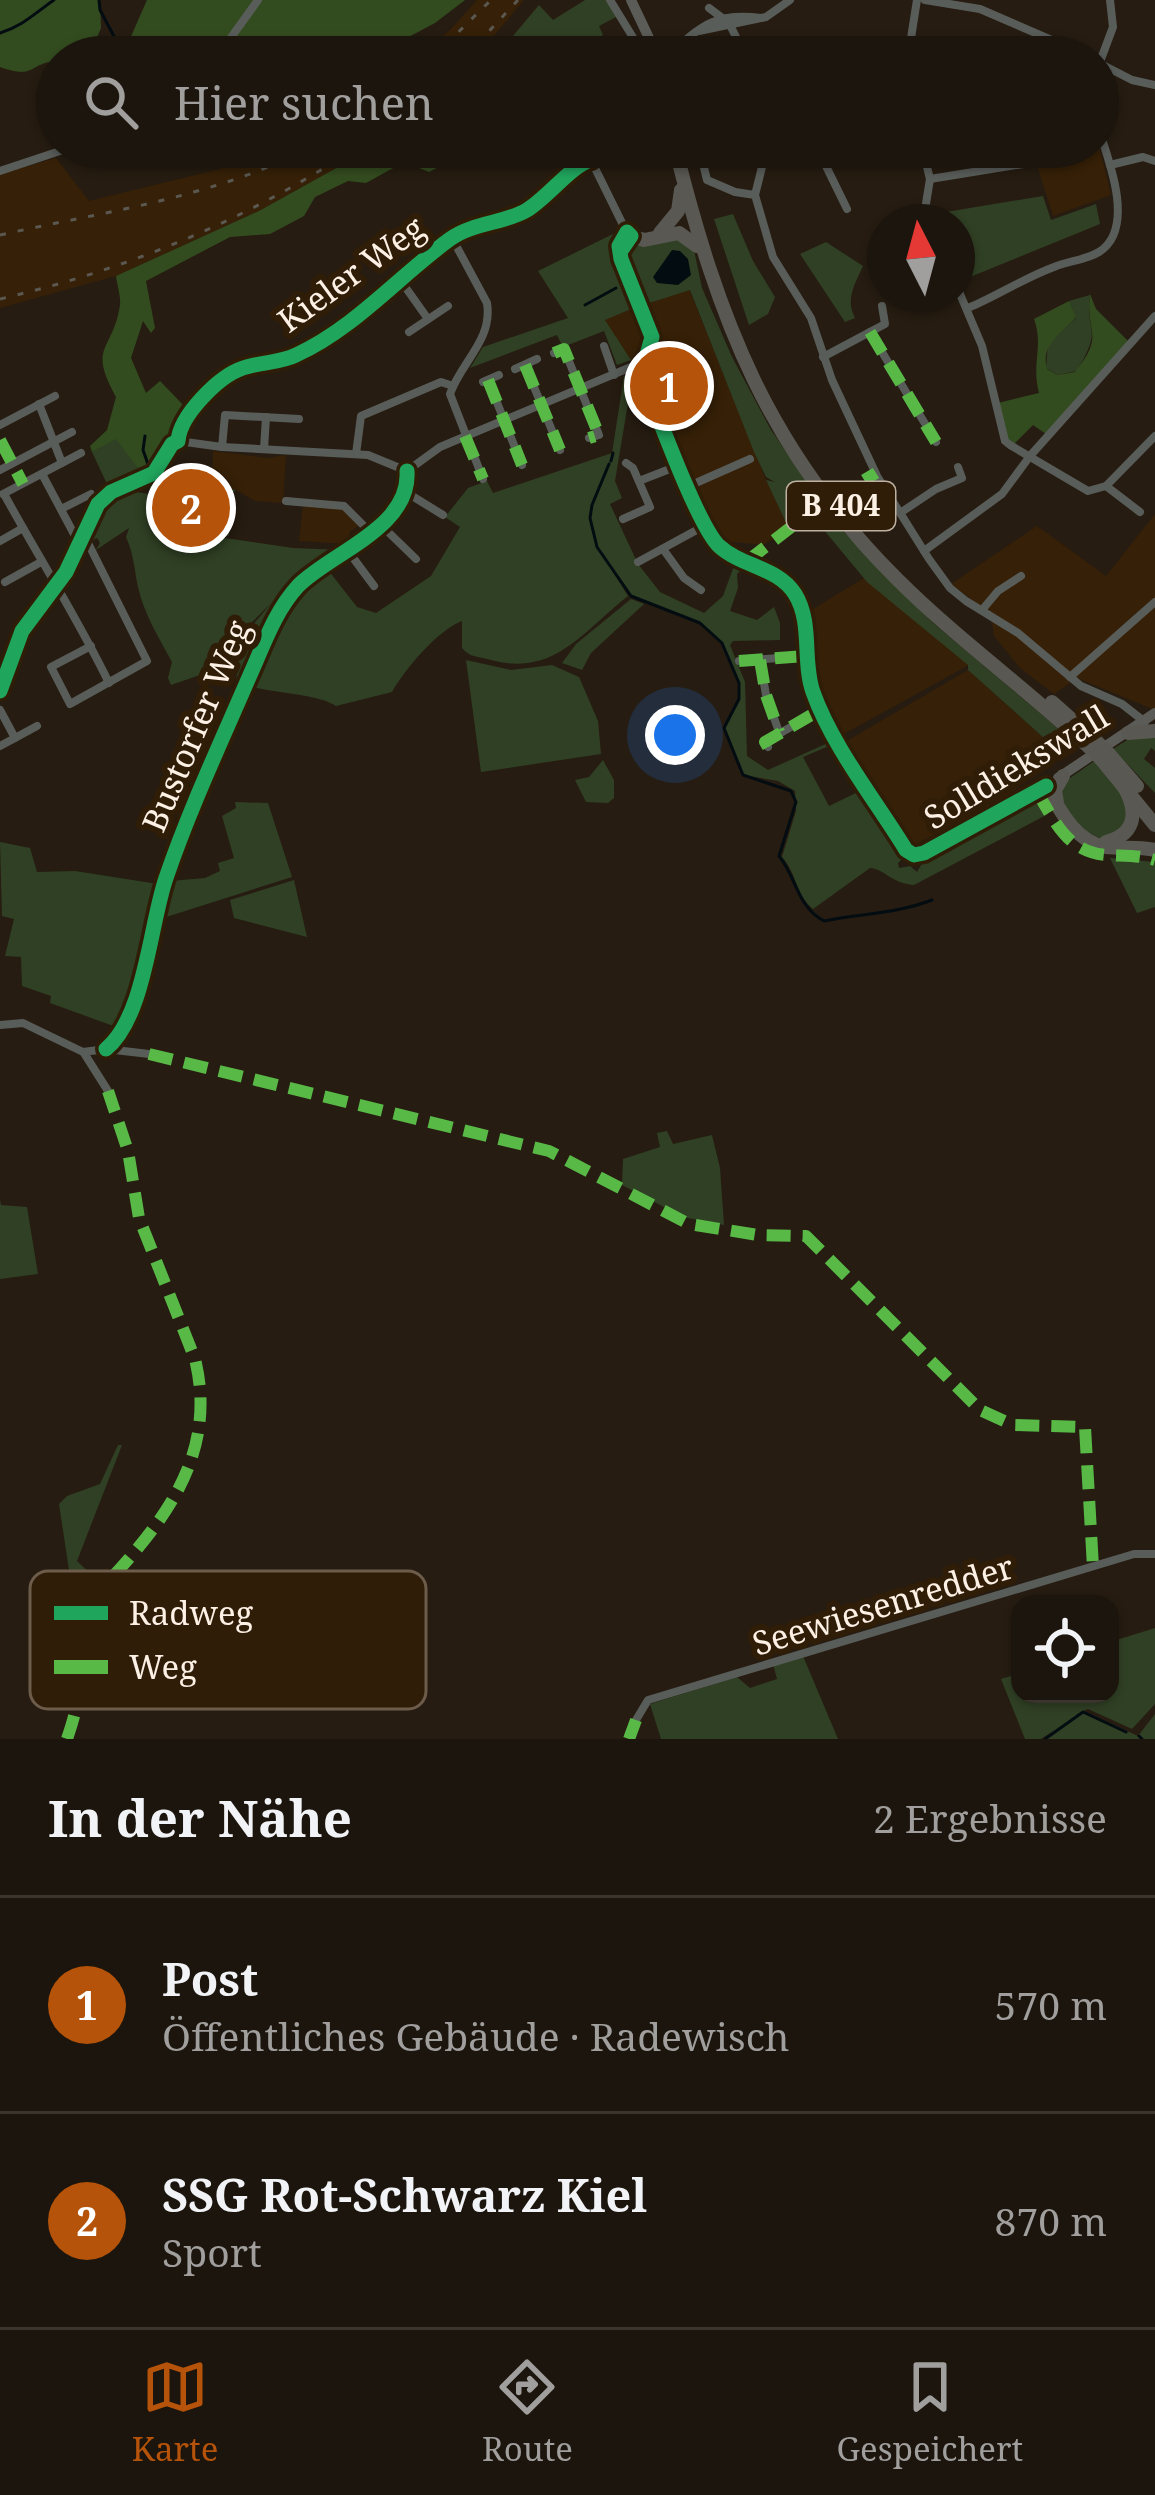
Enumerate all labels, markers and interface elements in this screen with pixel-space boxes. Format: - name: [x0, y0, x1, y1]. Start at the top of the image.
- search box: [36, 36, 1119, 168]
- icon: search: [78, 69, 144, 135]
- text: Hier suchen: [174, 72, 434, 133]
- north arrow: [867, 204, 975, 312]
- street label: Kieler Weg: [268, 205, 433, 342]
- pin: 1: [630, 341, 708, 431]
- pin: 2: [152, 463, 230, 553]
- road number: B 404: [787, 482, 895, 530]
- street label: Bustorfer Weg: [131, 613, 260, 838]
- street label: Solldiekswall: [915, 694, 1116, 839]
- your location: [645, 705, 705, 765]
- street label: Seewiesenredder: [747, 1543, 1019, 1666]
- legend: [30, 1571, 426, 1709]
- text: Radweg: [129, 1590, 254, 1635]
- map controls: [1011, 1595, 1119, 1703]
- button: locate: [1011, 1595, 1119, 1703]
- text: Weg: [129, 1644, 197, 1689]
- text: In der Nähe: [48, 1782, 352, 1852]
- text: 2 Ergebnisse: [873, 1791, 1107, 1844]
- text: Post: [162, 1948, 258, 2009]
- text: 1: [76, 1978, 98, 2031]
- text: 570 m: [995, 1978, 1107, 2031]
- text: Öffentliches Gebäude · Radewisch: [162, 2009, 790, 2062]
- text: SSG Rot-Schwarz Kiel: [162, 2164, 647, 2225]
- text: 2: [76, 2194, 98, 2247]
- text: 870 m: [995, 2194, 1107, 2247]
- text: Sport: [162, 2225, 262, 2278]
- tab: Karte: [132, 2354, 218, 2471]
- tab: Route: [482, 2354, 573, 2471]
- tab: Gespeichert: [837, 2354, 1023, 2471]

